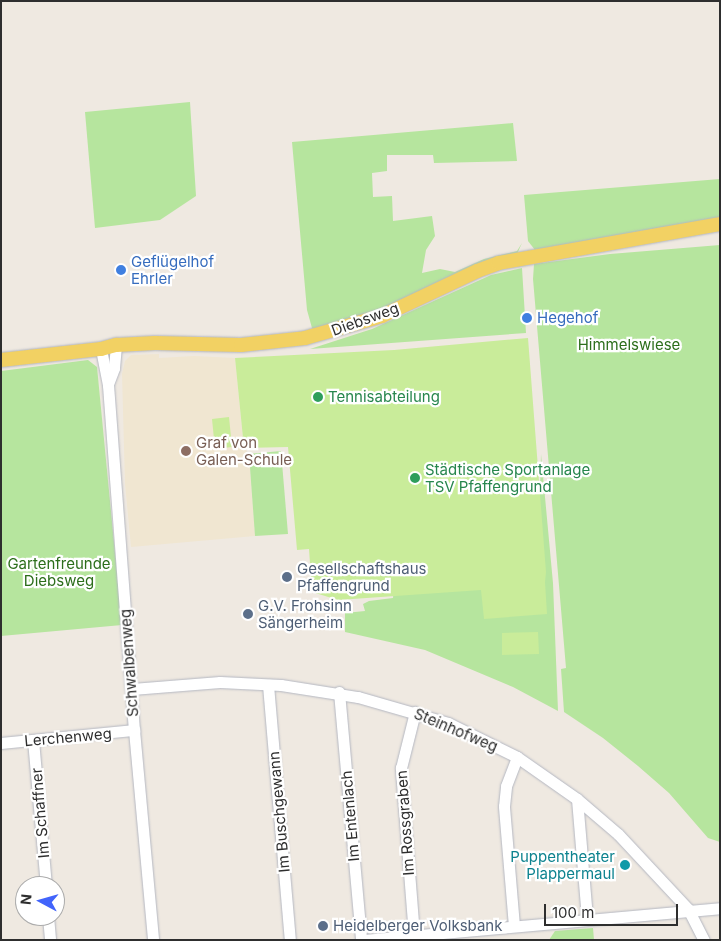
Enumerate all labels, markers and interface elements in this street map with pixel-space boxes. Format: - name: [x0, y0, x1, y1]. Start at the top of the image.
- place label: Geflügelhof Ehrler: [131, 252, 214, 287]
- marker: Geflügelhof Ehrler: [115, 264, 127, 276]
- street label: Diebsweg: [329, 299, 401, 339]
- place label: Hegehof: [537, 309, 598, 327]
- marker: Hegehof: [521, 312, 533, 324]
- park label: Himmelswiese: [578, 336, 680, 354]
- place label: Tennisabteilung: [328, 388, 440, 406]
- marker: Tennisabteilung: [312, 391, 324, 403]
- place label: Graf von Galen-Schule: [196, 433, 292, 468]
- marker: Graf von Galen-Schule: [180, 445, 192, 457]
- place label: Städtische Sportanlage TSV Pfaffengrund: [425, 460, 590, 495]
- marker: Städtische Sportanlage TSV Pfaffengrund: [409, 472, 421, 484]
- park label: Gartenfreunde Diebsweg: [7, 554, 111, 589]
- place label: Gesellschaftshaus Pfaffengrund: [297, 559, 426, 594]
- marker: Gesellschaftshaus Pfaffengrund: [281, 571, 293, 583]
- place label: G.V. Frohsinn Sängerheim: [258, 596, 352, 631]
- street label: Schwalbenweg: [116, 608, 142, 718]
- marker: G.V. Frohsinn Sängerheim: [242, 608, 254, 620]
- street label: Steinhofweg: [411, 704, 501, 756]
- street label: Lerchenweg: [24, 724, 112, 750]
- street label: Im Buschgewann: [265, 751, 293, 873]
- street label: Im Schaffner: [27, 767, 53, 859]
- street label: Im Entenlach: [337, 770, 363, 862]
- street label: Im Rossgraben: [392, 770, 418, 876]
- place label: Puppentheater Plappermaul: [510, 847, 615, 882]
- marker: Puppentheater Plappermaul: [619, 859, 631, 871]
- north arrow: [15, 876, 65, 926]
- text: N: [17, 893, 35, 906]
- scale bar: [546, 894, 680, 926]
- text: 100 m: [552, 903, 594, 922]
- place label: Heidelberger Volksbank: [333, 917, 502, 935]
- marker: Heidelberger Volksbank: [317, 920, 329, 932]

